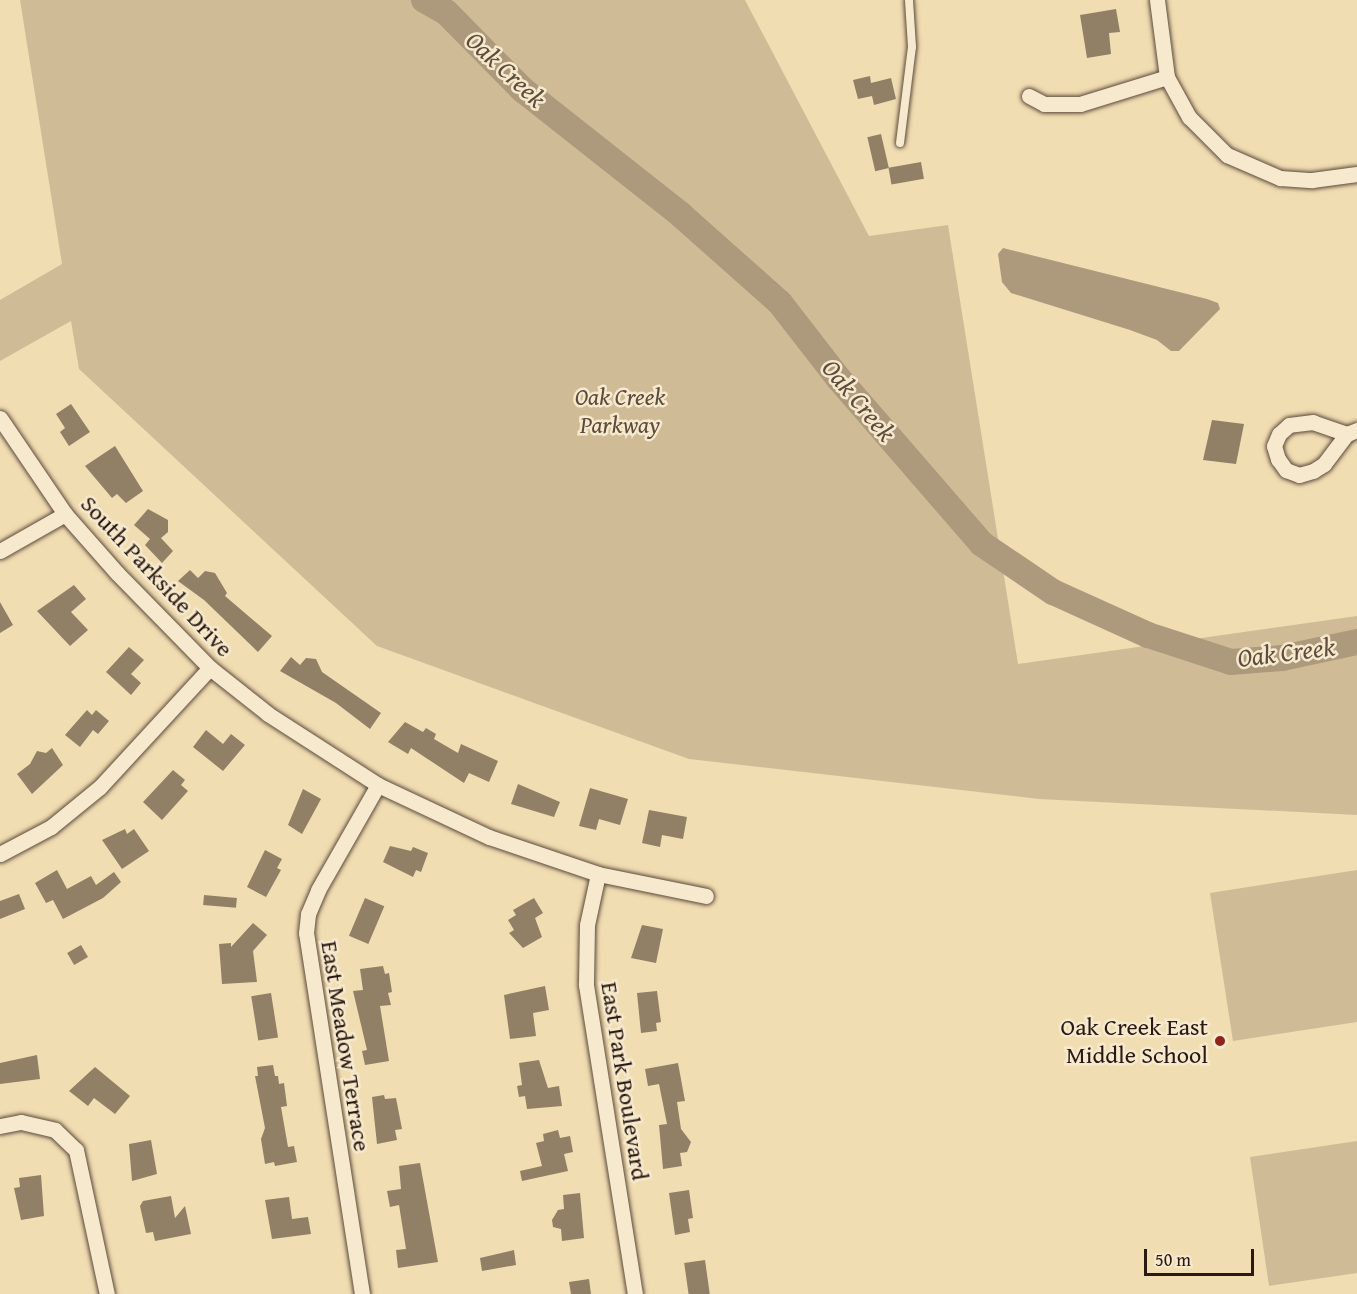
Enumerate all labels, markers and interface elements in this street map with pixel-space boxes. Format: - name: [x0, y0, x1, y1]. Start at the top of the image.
- water label: Oak Creek: [459, 24, 553, 114]
- water label: Oak Creek: [816, 352, 902, 448]
- park label: Oak Creek Parkway: [575, 383, 665, 439]
- street label: South Parkside Drive: [75, 489, 239, 663]
- water label: Oak Creek: [1235, 631, 1337, 673]
- street label: East Meadow Terrace: [315, 939, 377, 1153]
- street label: East Park Boulevard: [595, 980, 655, 1182]
- place label: Oak Creek East Middle School: [1061, 1013, 1208, 1069]
- marker: Oak Creek East Middle School: [1213, 1034, 1227, 1048]
- scale bar: [1147, 1237, 1256, 1275]
- text: 50 m: [1155, 1246, 1191, 1273]

